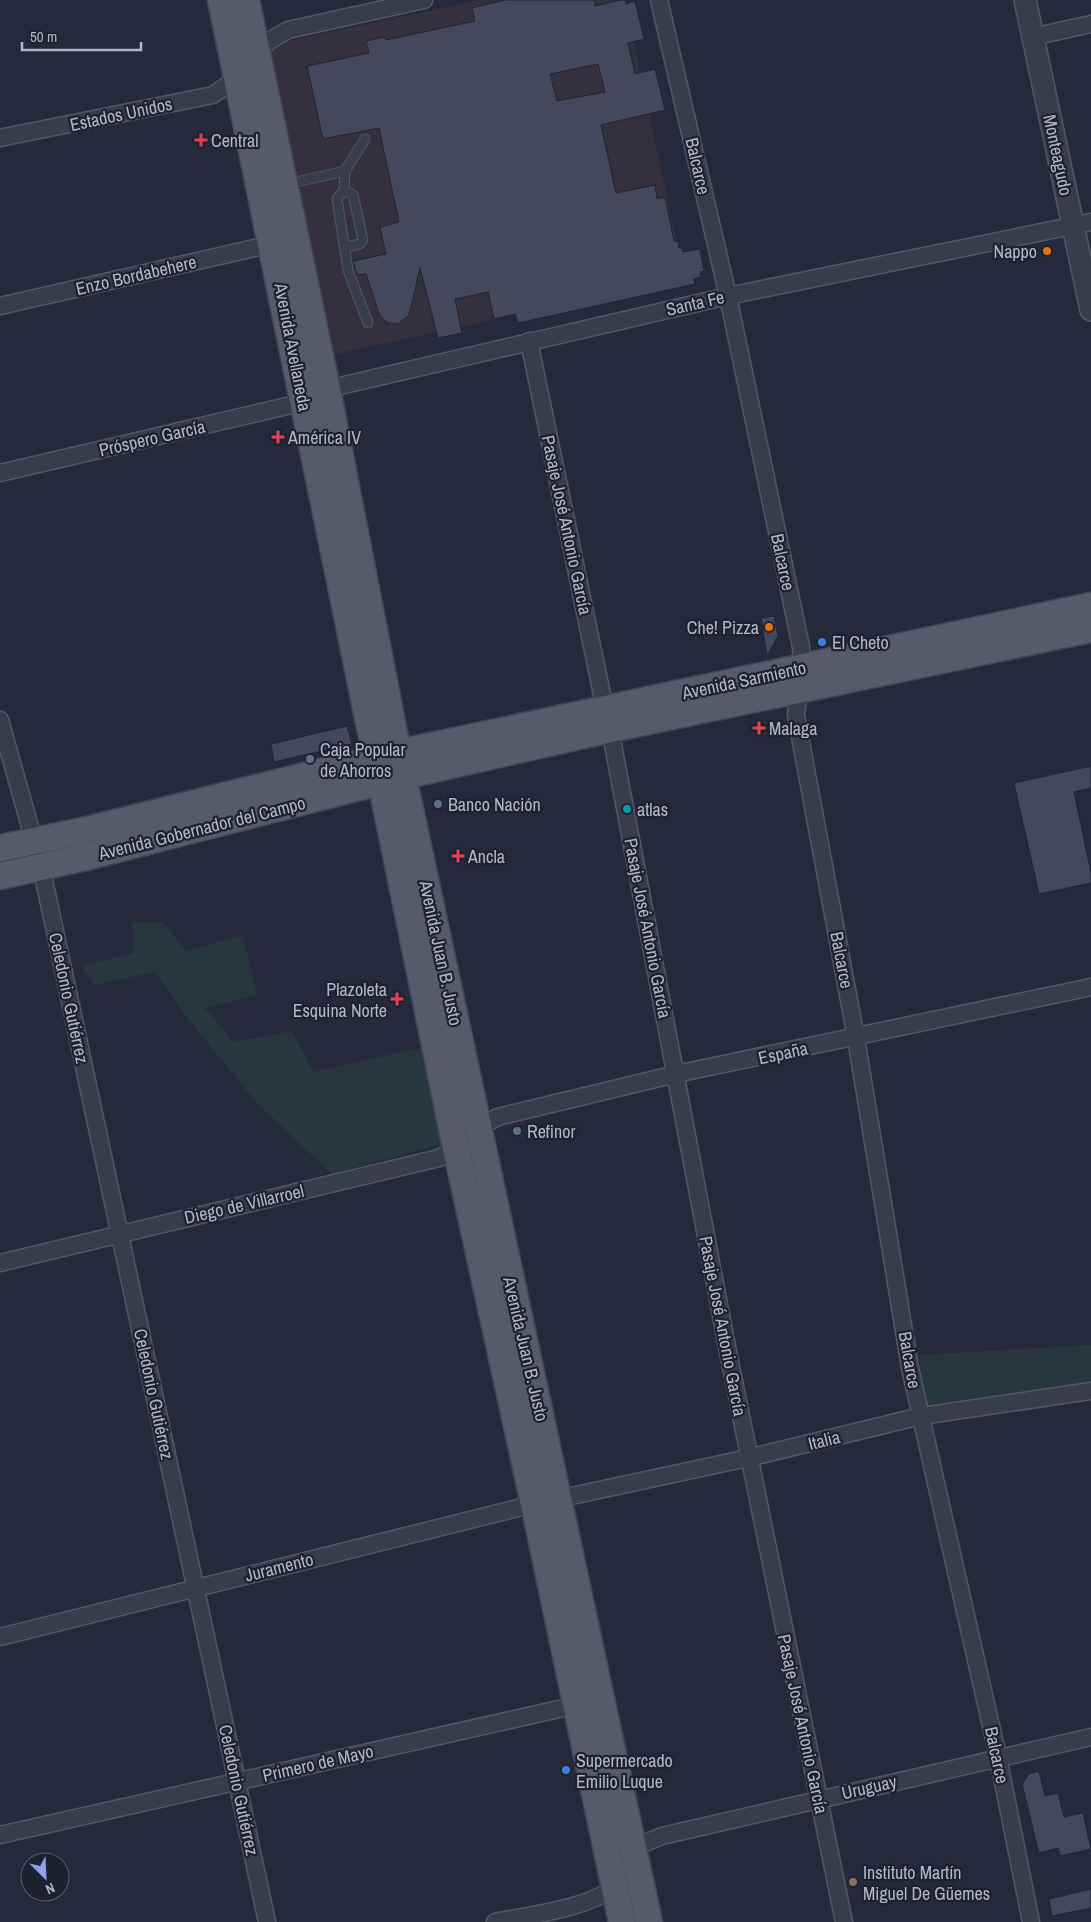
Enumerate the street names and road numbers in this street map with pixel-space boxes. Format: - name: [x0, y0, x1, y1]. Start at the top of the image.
- street label: Estados Unidos: [67, 91, 175, 137]
- street label: Monteagudo: [1037, 112, 1079, 198]
- street label: Balcarce: [679, 135, 717, 197]
- street label: Enzo Bordabehere: [73, 249, 199, 301]
- street label: Avenida Avellaneda: [268, 280, 318, 413]
- street label: Santa Fe: [663, 284, 727, 322]
- street label: Próspero García: [96, 414, 208, 462]
- street label: Pasaje José Antonio García: [536, 433, 598, 617]
- street label: Balcarce: [765, 531, 801, 593]
- street label: Avenida Sarmiento: [679, 655, 808, 706]
- street label: Avenida Gobernador del Campo: [95, 790, 308, 866]
- street label: Pasaje José Antonio García: [618, 836, 678, 1020]
- street label: Avenida Juan B. Justo: [413, 877, 469, 1028]
- street label: Balcarce: [824, 929, 860, 991]
- street label: Celedonio Gutiérrez: [43, 930, 95, 1066]
- street label: España: [756, 1036, 810, 1070]
- street label: Diego de Villarroel: [182, 1178, 306, 1230]
- street label: Pasaje José Antonio García: [693, 1234, 753, 1418]
- street label: Avenida Juan B. Justo: [497, 1273, 555, 1424]
- street label: Celedonio Gutiérrez: [128, 1326, 180, 1462]
- street label: Balcarce: [893, 1330, 927, 1390]
- street label: Italia: [805, 1424, 843, 1456]
- street label: Juramento: [242, 1546, 316, 1588]
- street label: Pasaje José Antonio García: [772, 1632, 834, 1816]
- street label: Celedonio Gutiérrez: [213, 1722, 265, 1858]
- street label: Balcarce: [979, 1724, 1015, 1786]
- street label: Primero de Mayo: [260, 1738, 376, 1788]
- street label: Uruguay: [839, 1768, 900, 1805]

